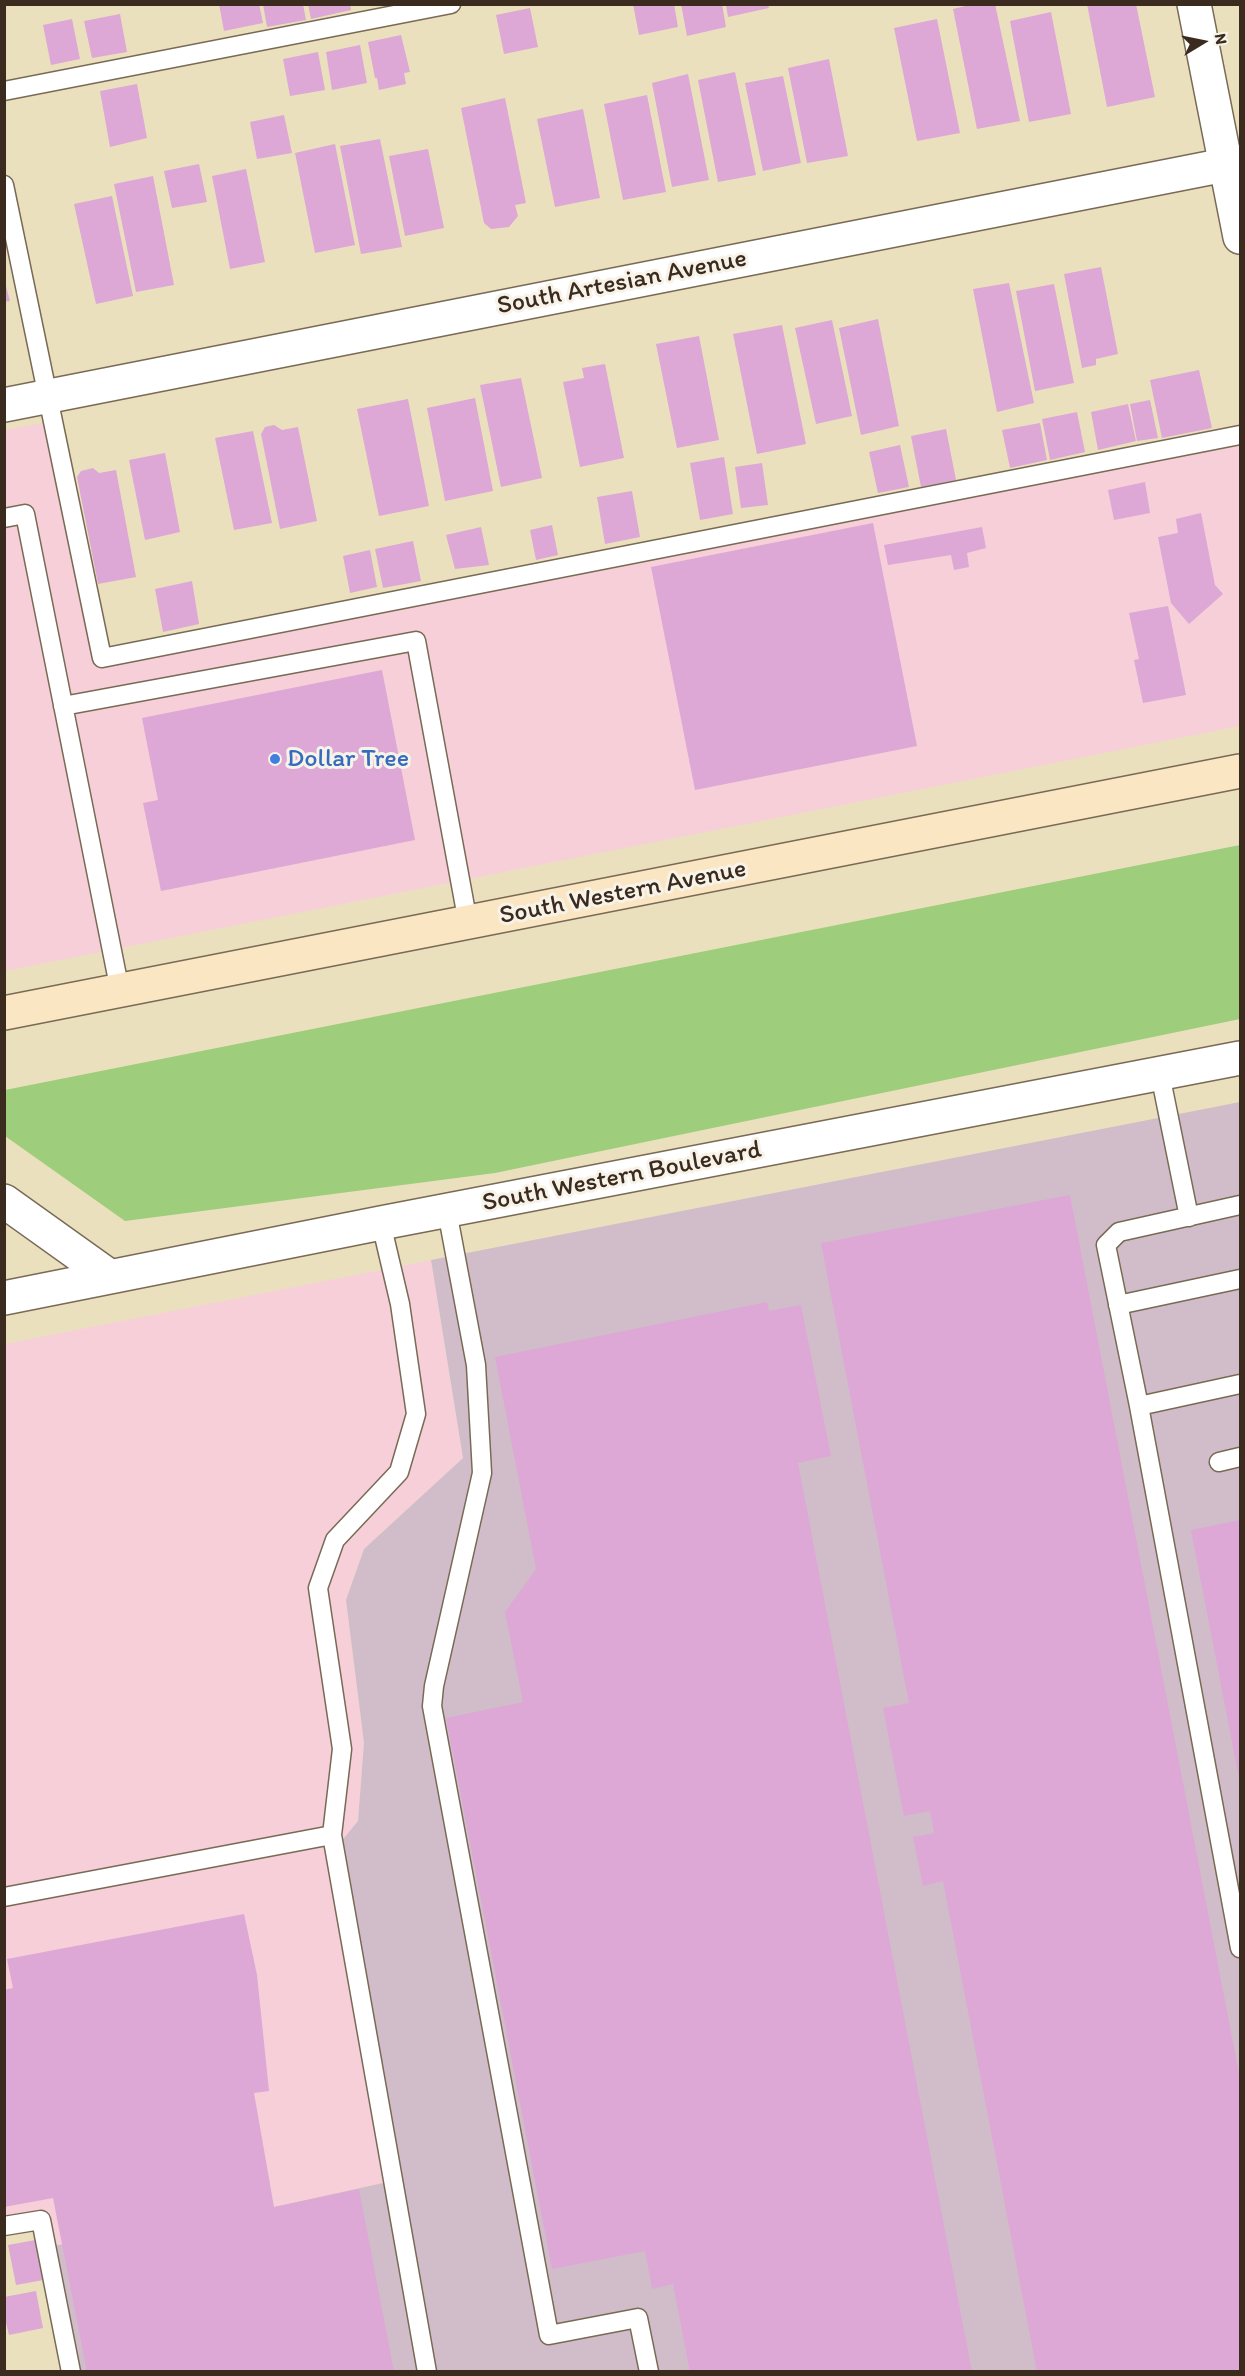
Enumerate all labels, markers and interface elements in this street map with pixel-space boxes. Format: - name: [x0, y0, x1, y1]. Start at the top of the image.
- north arrow: [1173, 12, 1233, 72]
- text: N: [1211, 32, 1232, 46]
- street label: South Artesian Avenue: [494, 243, 750, 323]
- place label: Dollar Tree: [287, 743, 409, 775]
- marker: Dollar Tree: [268, 752, 282, 766]
- street label: South Western Avenue: [497, 854, 749, 932]
- street label: South Western Boulevard: [480, 1135, 764, 1219]

